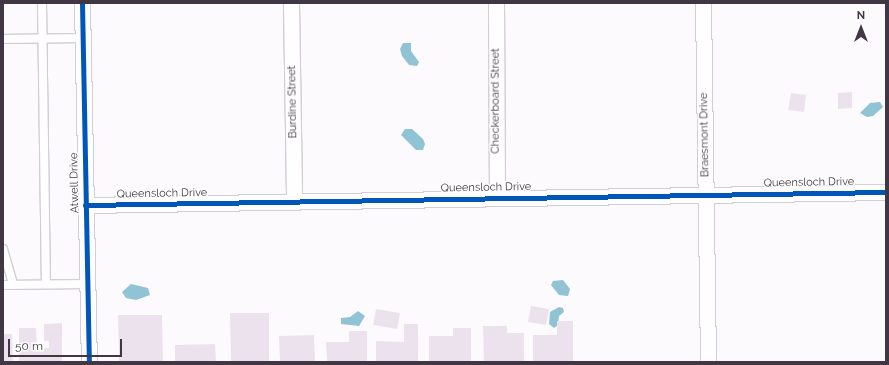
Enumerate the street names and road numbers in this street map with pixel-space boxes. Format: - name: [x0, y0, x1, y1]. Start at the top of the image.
- street label: Checkerboard Street: [489, 48, 503, 154]
- street label: Burdine Street: [286, 65, 300, 139]
- street label: Braesmont Drive: [698, 93, 712, 177]
- street label: Atwell Drive: [68, 152, 82, 214]
- street label: Queensloch Drive: [764, 176, 854, 190]
- street label: Queensloch Drive: [441, 181, 531, 195]
- street label: Queensloch Drive: [117, 187, 207, 201]

